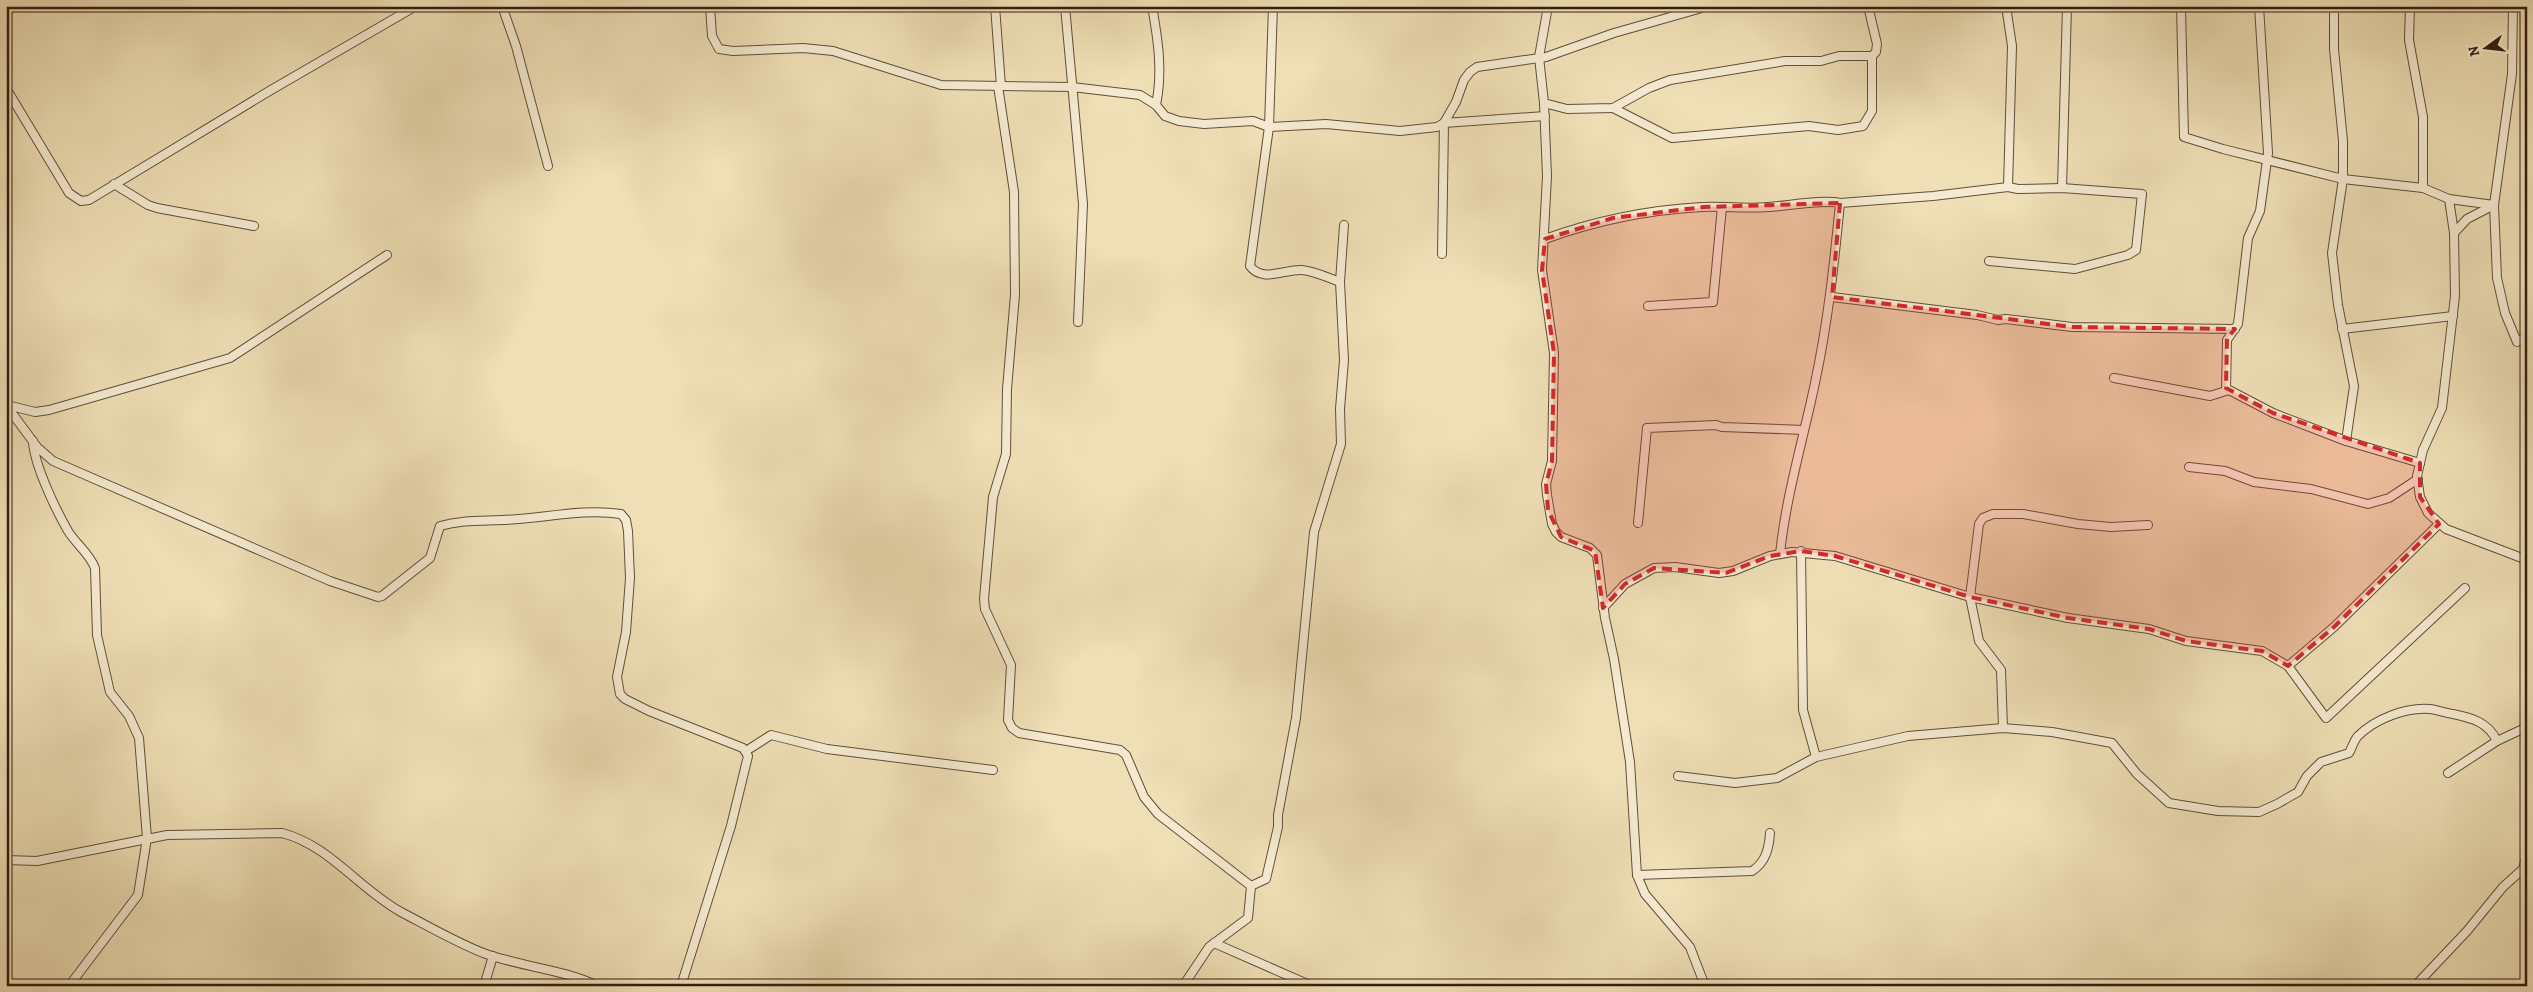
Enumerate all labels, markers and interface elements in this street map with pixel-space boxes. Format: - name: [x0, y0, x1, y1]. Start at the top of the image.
- north arrow: [2460, 22, 2510, 72]
- text: N: [2463, 44, 2484, 59]

